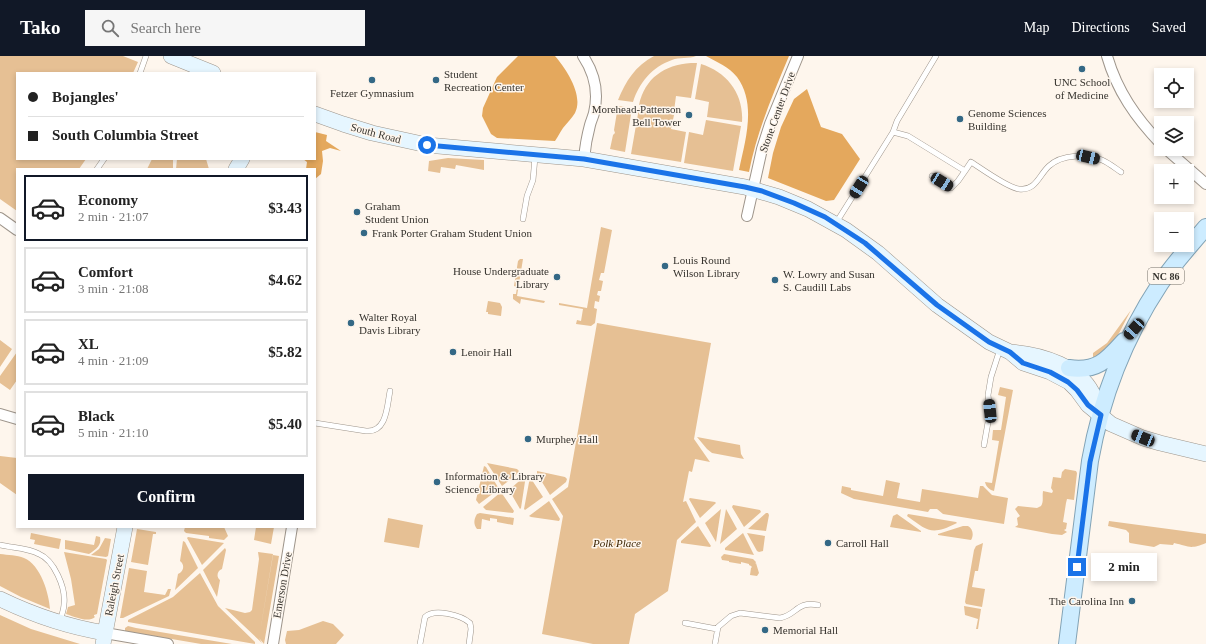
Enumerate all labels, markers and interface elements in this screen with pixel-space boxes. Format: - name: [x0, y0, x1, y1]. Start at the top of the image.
- search box: [85, 10, 365, 46]
- text: Tako: [20, 17, 61, 38]
- icon: search: [99, 17, 121, 39]
- text: Search here: [131, 20, 201, 36]
- text: Map: [1024, 20, 1049, 35]
- text: Directions: [1071, 20, 1130, 35]
- text: Saved: [1152, 20, 1186, 35]
- marker: UNC School of Medicine: [1077, 64, 1087, 74]
- place label: Student Recreation Center: [444, 68, 524, 93]
- map controls: [1154, 68, 1194, 252]
- button: locate: [1154, 68, 1194, 108]
- street label: Stone Center Drive: [757, 70, 797, 154]
- marker: Fetzer Gymnasium: [367, 75, 377, 85]
- marker: Student Recreation Center: [431, 75, 441, 85]
- place label: UNC School of Medicine: [1054, 76, 1110, 101]
- place label: Fetzer Gymnasium: [330, 87, 414, 99]
- text: Bojangles': [52, 89, 119, 105]
- place label: Morehead-Patterson Bell Tower: [592, 103, 681, 128]
- place label: Genome Sciences Building: [968, 107, 1047, 132]
- marker: Morehead-Patterson Bell Tower: [684, 110, 694, 120]
- marker: Genome Sciences Building: [955, 114, 965, 124]
- button: layers: [1154, 116, 1194, 156]
- street label: South Road: [349, 121, 403, 146]
- text: South Columbia Street: [52, 127, 198, 143]
- route start: [418, 136, 436, 154]
- car: [1075, 148, 1101, 166]
- button: +: [1154, 164, 1194, 204]
- car: [929, 171, 955, 193]
- car: [848, 174, 870, 200]
- icon: car: [30, 190, 66, 226]
- text: Economy: [78, 192, 138, 208]
- text: $3.43: [268, 200, 302, 216]
- place label: Graham Student Union: [365, 200, 429, 225]
- marker: Graham Student Union: [352, 207, 362, 217]
- text: 2 min · 21:07: [78, 209, 148, 224]
- button: −: [1154, 212, 1194, 252]
- place label: Frank Porter Graham Student Union: [372, 227, 533, 239]
- marker: Frank Porter Graham Student Union: [359, 228, 369, 238]
- place label: Louis Round Wilson Library: [673, 254, 741, 279]
- marker: Louis Round Wilson Library: [660, 261, 670, 271]
- icon: car: [30, 262, 66, 298]
- text: Comfort: [78, 264, 133, 280]
- place label: House Undergraduate Library: [453, 265, 549, 290]
- place label: W. Lowry and Susan S. Caudill Labs: [783, 268, 875, 293]
- road number: NC 86: [1148, 268, 1184, 284]
- text: $4.62: [268, 272, 302, 288]
- marker: House Undergraduate Library: [552, 272, 562, 282]
- marker: W. Lowry and Susan S. Caudill Labs: [770, 275, 780, 285]
- text: 3 min · 21:08: [78, 281, 148, 296]
- place label: Walter Royal Davis Library: [359, 311, 421, 336]
- car: [1122, 316, 1146, 342]
- marker: Walter Royal Davis Library: [346, 318, 356, 328]
- icon: car: [30, 334, 66, 370]
- text: XL: [78, 336, 99, 352]
- text: $5.82: [268, 344, 302, 360]
- place label: Lenoir Hall: [461, 346, 512, 358]
- marker: Lenoir Hall: [448, 347, 458, 357]
- text: 4 min · 21:09: [78, 353, 148, 368]
- car: [983, 398, 997, 424]
- icon: car: [30, 406, 66, 442]
- text: Black: [78, 408, 115, 424]
- text: $5.40: [268, 416, 302, 432]
- text: 5 min · 21:10: [78, 425, 148, 440]
- car: [1130, 428, 1156, 448]
- place label: Murphey Hall: [536, 433, 598, 445]
- marker: Murphey Hall: [523, 434, 533, 444]
- place label: Information & Library Science Library: [445, 470, 545, 495]
- button: Confirm: [28, 474, 304, 520]
- marker: Information & Library Science Library: [432, 477, 442, 487]
- park label: Polk Place: [592, 537, 641, 549]
- place label: Carroll Hall: [836, 537, 889, 549]
- marker: Carroll Hall: [823, 538, 833, 548]
- street label: Emerson Drive: [270, 551, 294, 619]
- street label: Raleigh Street: [102, 553, 126, 617]
- callout: 2 min: [1091, 553, 1157, 581]
- route end: [1068, 558, 1086, 576]
- text: 2 min: [1108, 559, 1140, 574]
- place label: The Carolina Inn: [1049, 595, 1124, 607]
- marker: The Carolina Inn: [1127, 596, 1137, 606]
- place label: Memorial Hall: [773, 624, 838, 636]
- marker: Memorial Hall: [760, 625, 770, 635]

